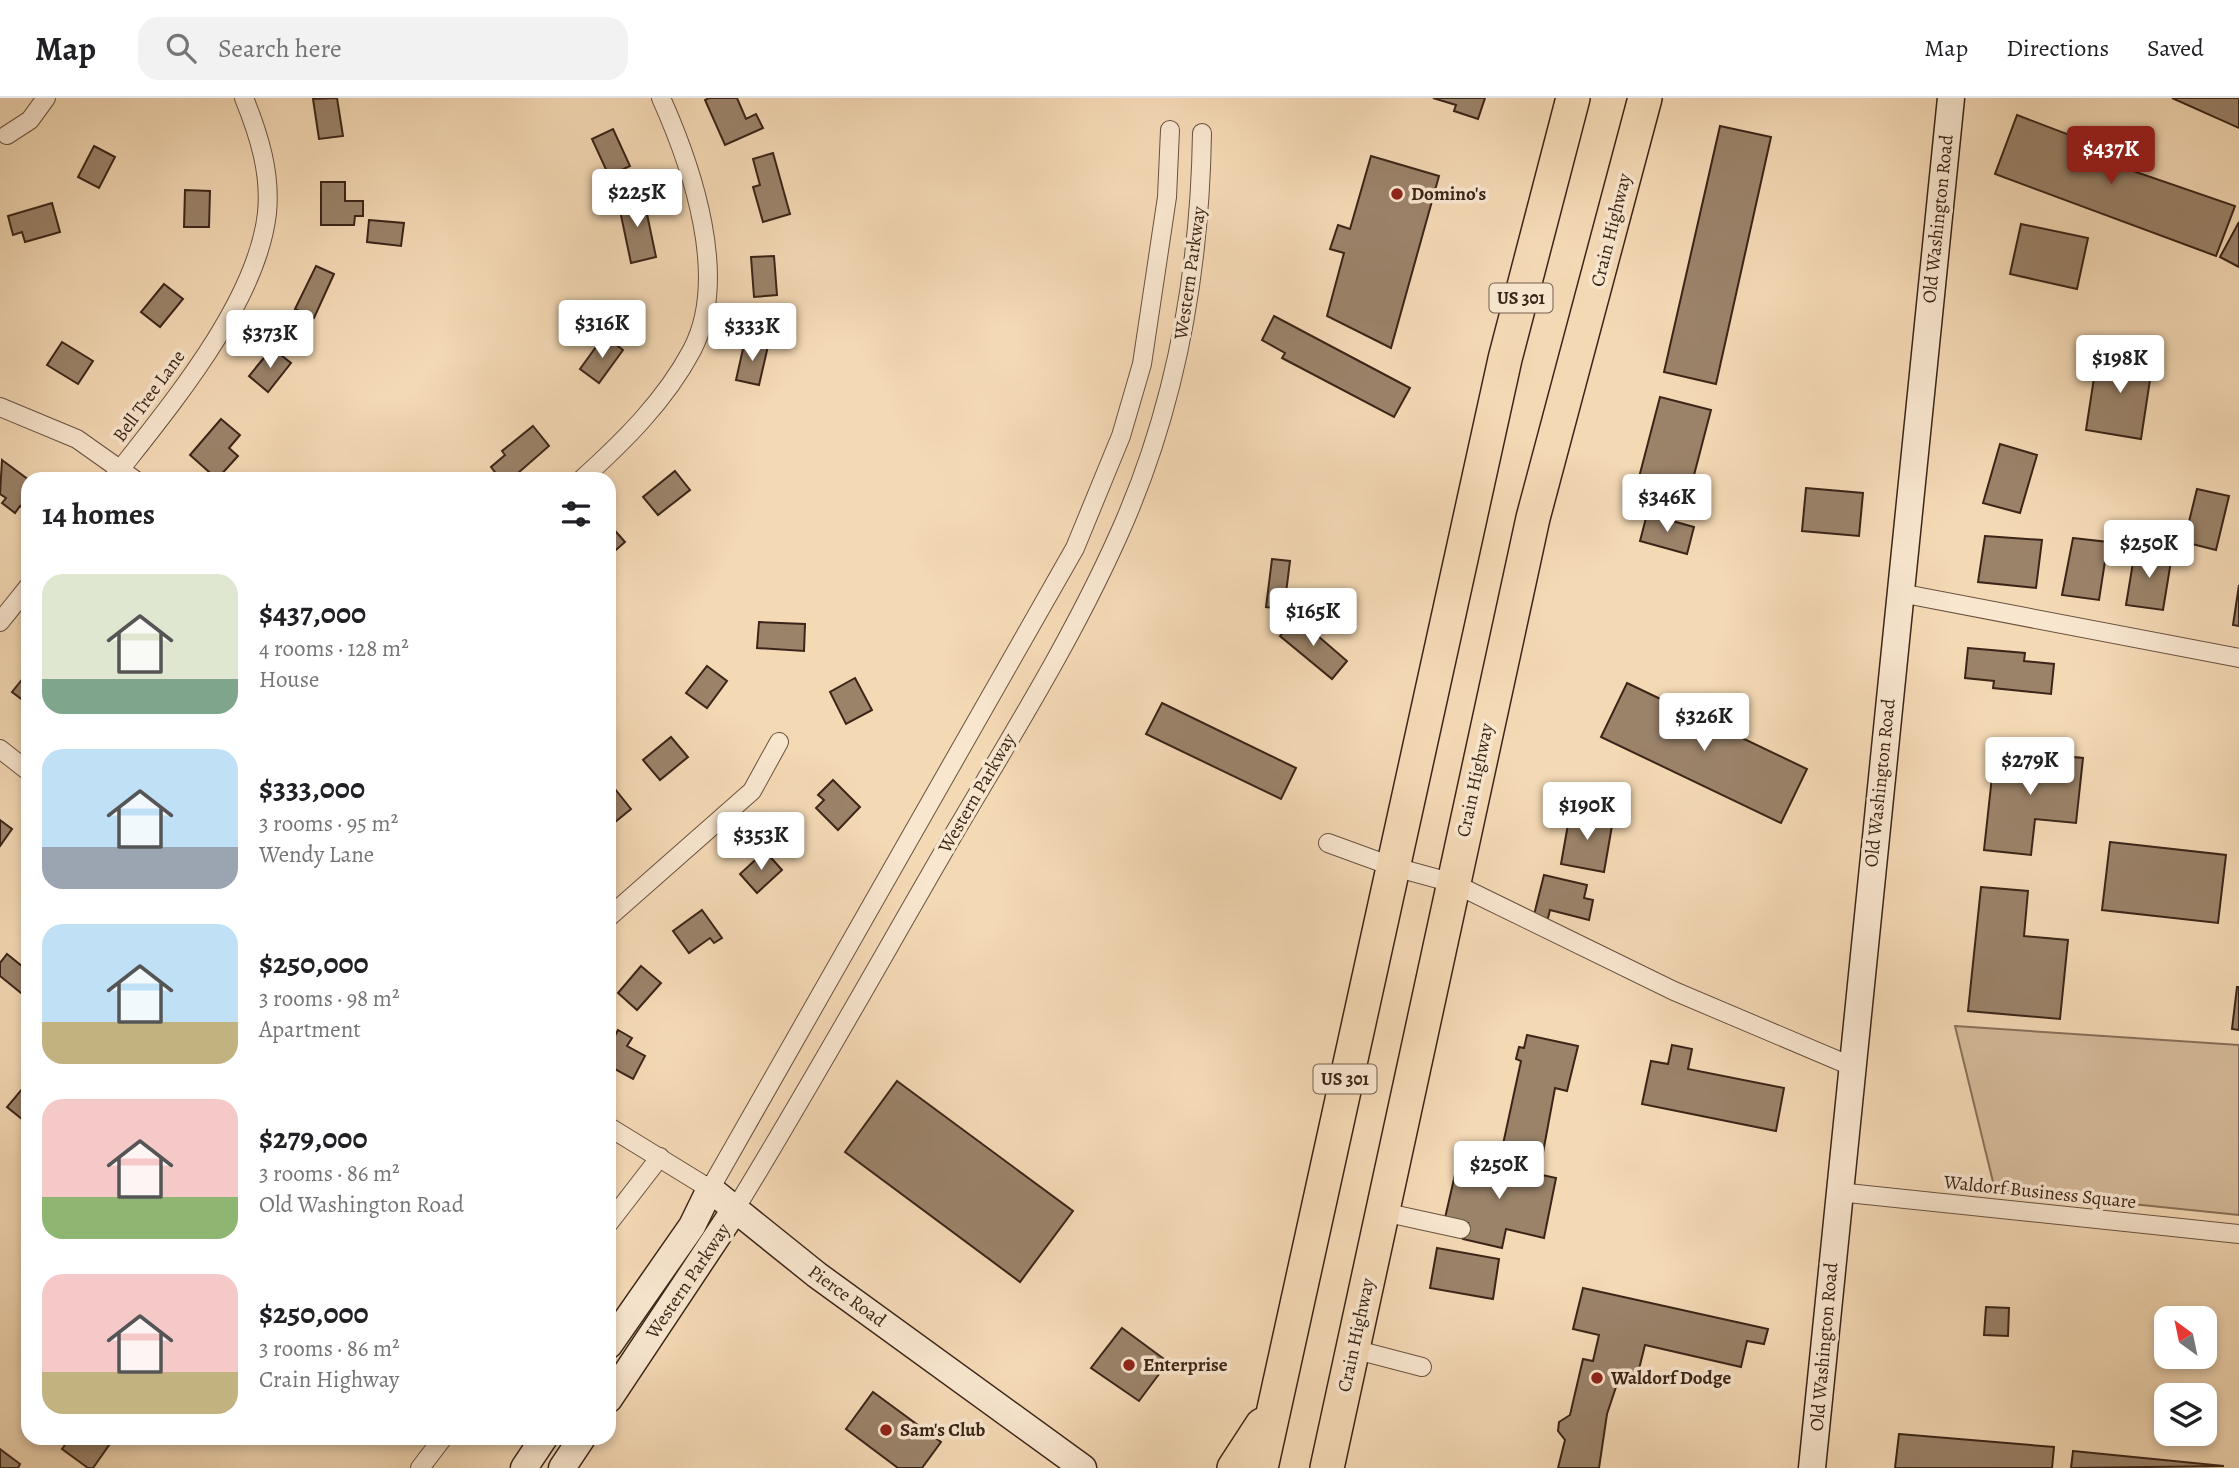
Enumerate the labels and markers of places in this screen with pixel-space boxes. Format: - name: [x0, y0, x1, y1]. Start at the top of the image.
- pin: $437K: [2062, 126, 2160, 186]
- pin: $225K: [588, 170, 686, 229]
- place label: Domino's: [1411, 181, 1486, 207]
- marker: Domino's: [1389, 186, 1405, 202]
- pin: $316K: [553, 300, 651, 360]
- pin: $333K: [703, 303, 801, 363]
- pin: $373K: [221, 310, 319, 370]
- pin: $198K: [2071, 336, 2169, 395]
- pin: $346K: [1618, 474, 1716, 534]
- pin: $250K: [2100, 520, 2198, 580]
- pin: $165K: [1264, 588, 1362, 648]
- pin: $326K: [1655, 694, 1753, 753]
- pin: $279K: [1981, 738, 2079, 797]
- pin: $190K: [1538, 782, 1636, 842]
- pin: $353K: [712, 812, 810, 872]
- pin: $250K: [1450, 1142, 1548, 1201]
- place label: Enterprise: [1143, 1352, 1228, 1378]
- marker: Enterprise: [1121, 1357, 1137, 1373]
- place label: Waldorf Dodge: [1610, 1365, 1731, 1391]
- marker: Waldorf Dodge: [1589, 1370, 1605, 1386]
- place label: Sam's Club: [900, 1417, 986, 1443]
- marker: Sam's Club: [878, 1422, 894, 1438]

